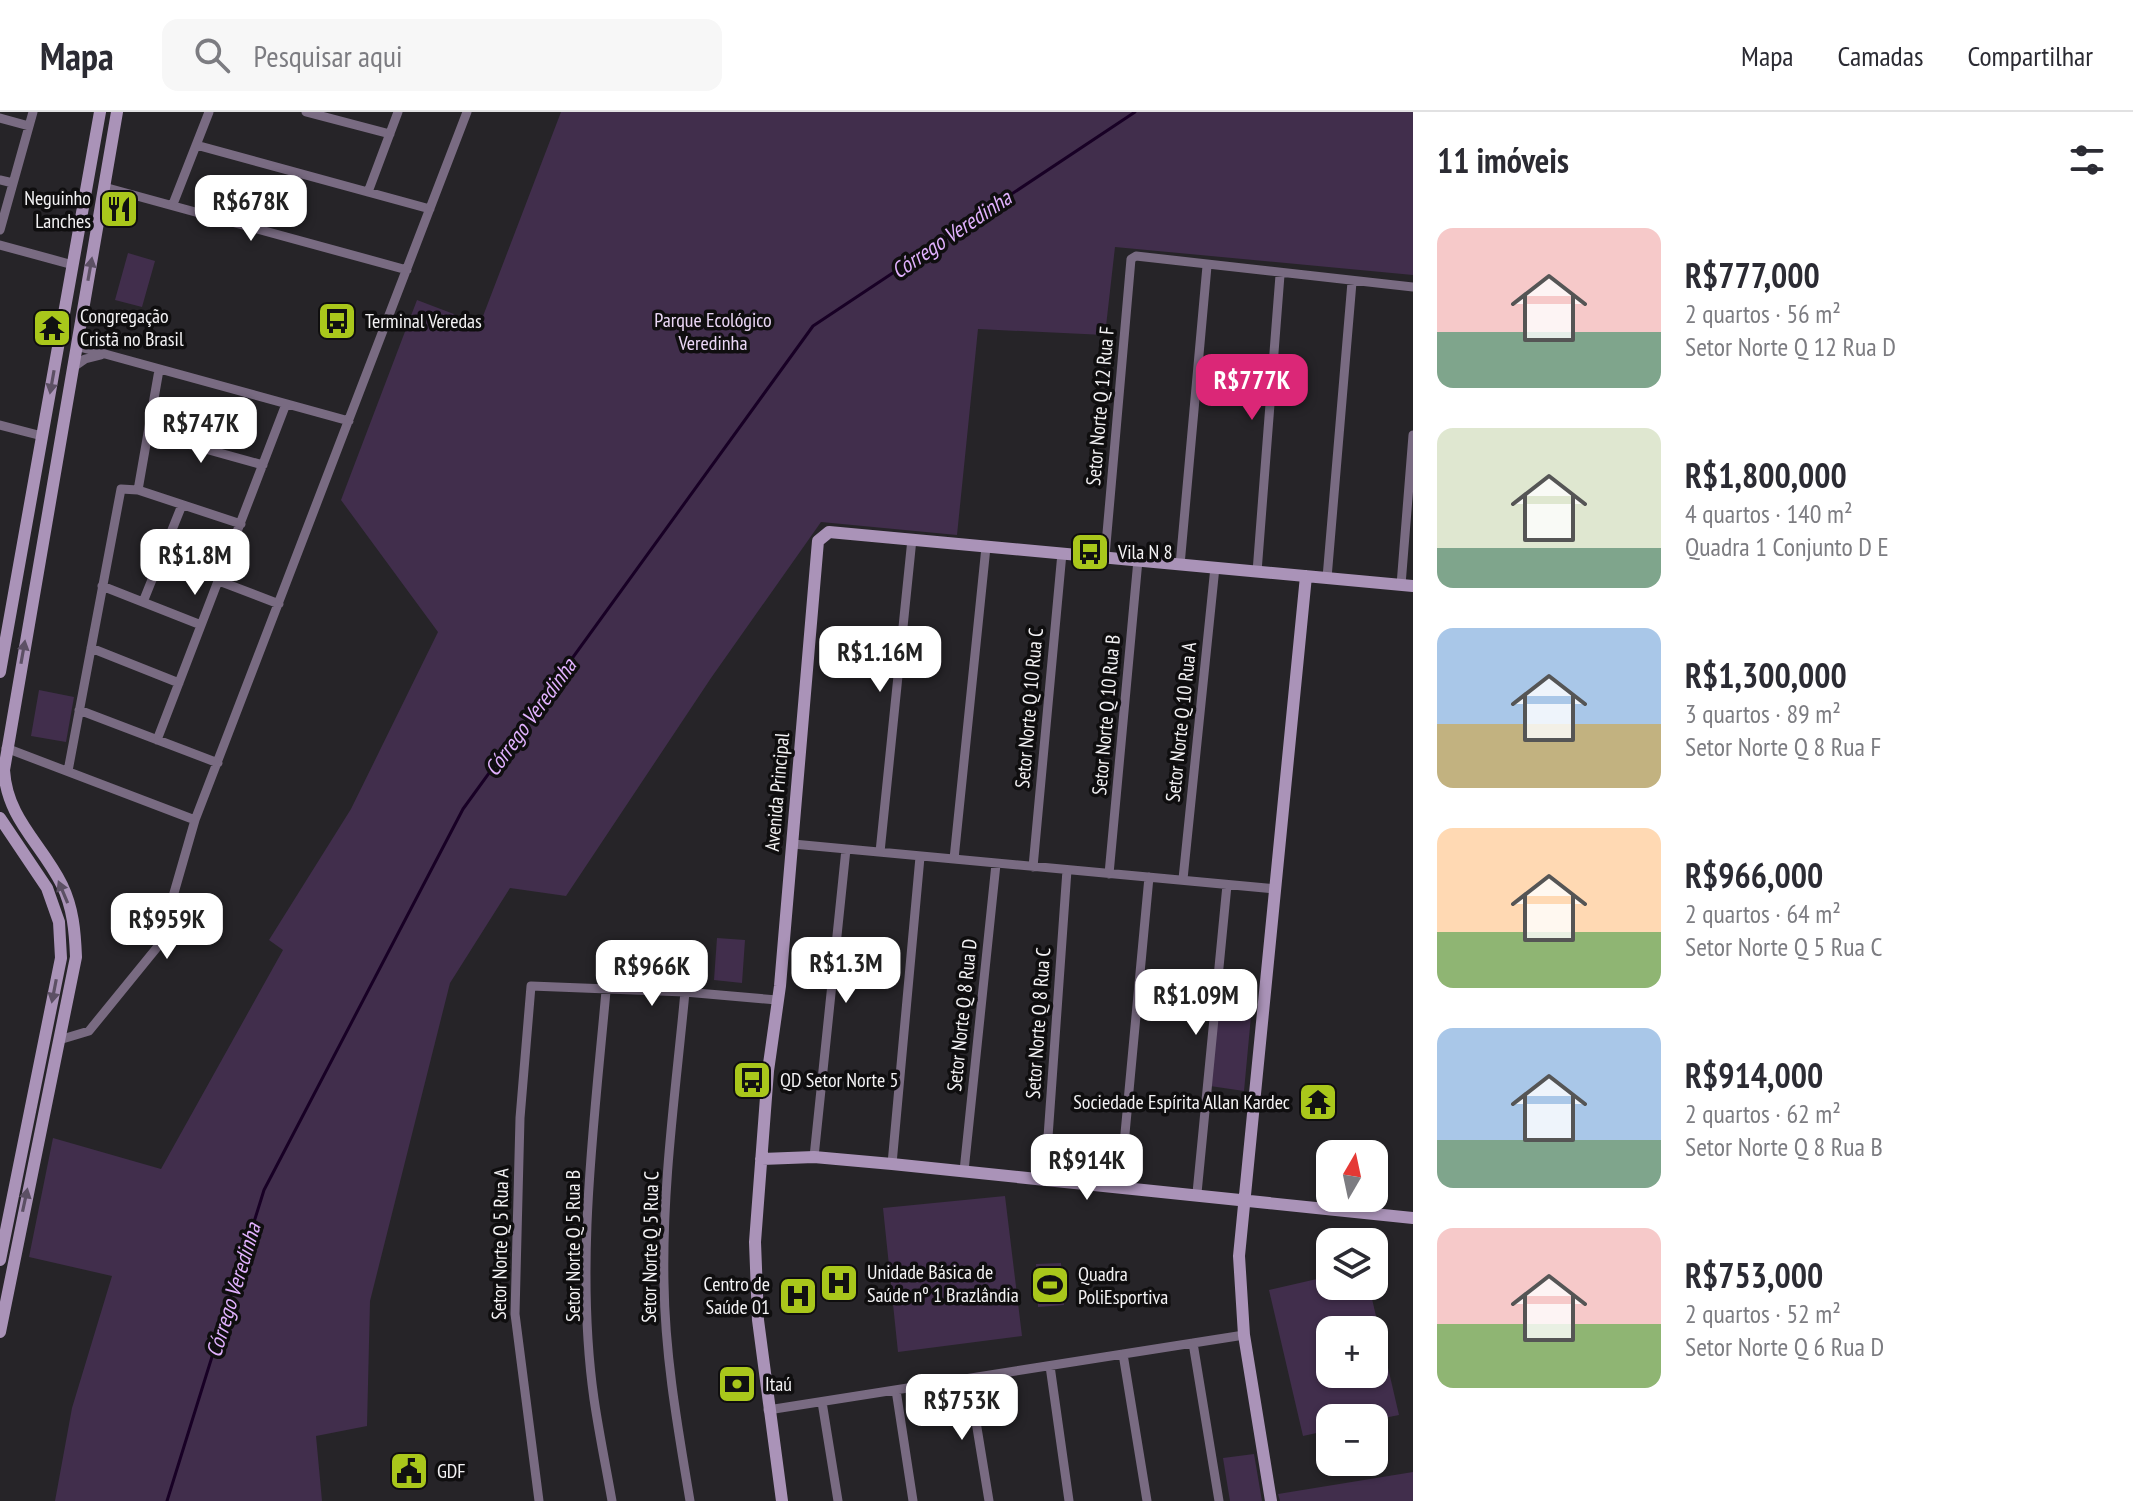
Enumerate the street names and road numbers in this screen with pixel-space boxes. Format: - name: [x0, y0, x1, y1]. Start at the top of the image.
- street label: Setor Norte Q 12 Rua F: [1080, 325, 1120, 487]
- street label: Setor Norte Q 10 Rua C: [1009, 627, 1049, 789]
- street label: Setor Norte Q 10 Rua B: [1086, 634, 1126, 796]
- street label: Setor Norte Q 10 Rua A: [1160, 640, 1202, 803]
- street label: Avenida Principal: [759, 731, 795, 852]
- street label: Setor Norte Q 8 Rua D: [941, 937, 983, 1093]
- street label: Setor Norte Q 8 Rua C: [1020, 946, 1056, 1100]
- street label: Setor Norte Q 5 Rua A: [486, 1167, 514, 1320]
- street label: Setor Norte Q 5 Rua B: [560, 1170, 586, 1322]
- street label: Setor Norte Q 5 Rua C: [636, 1171, 664, 1323]

